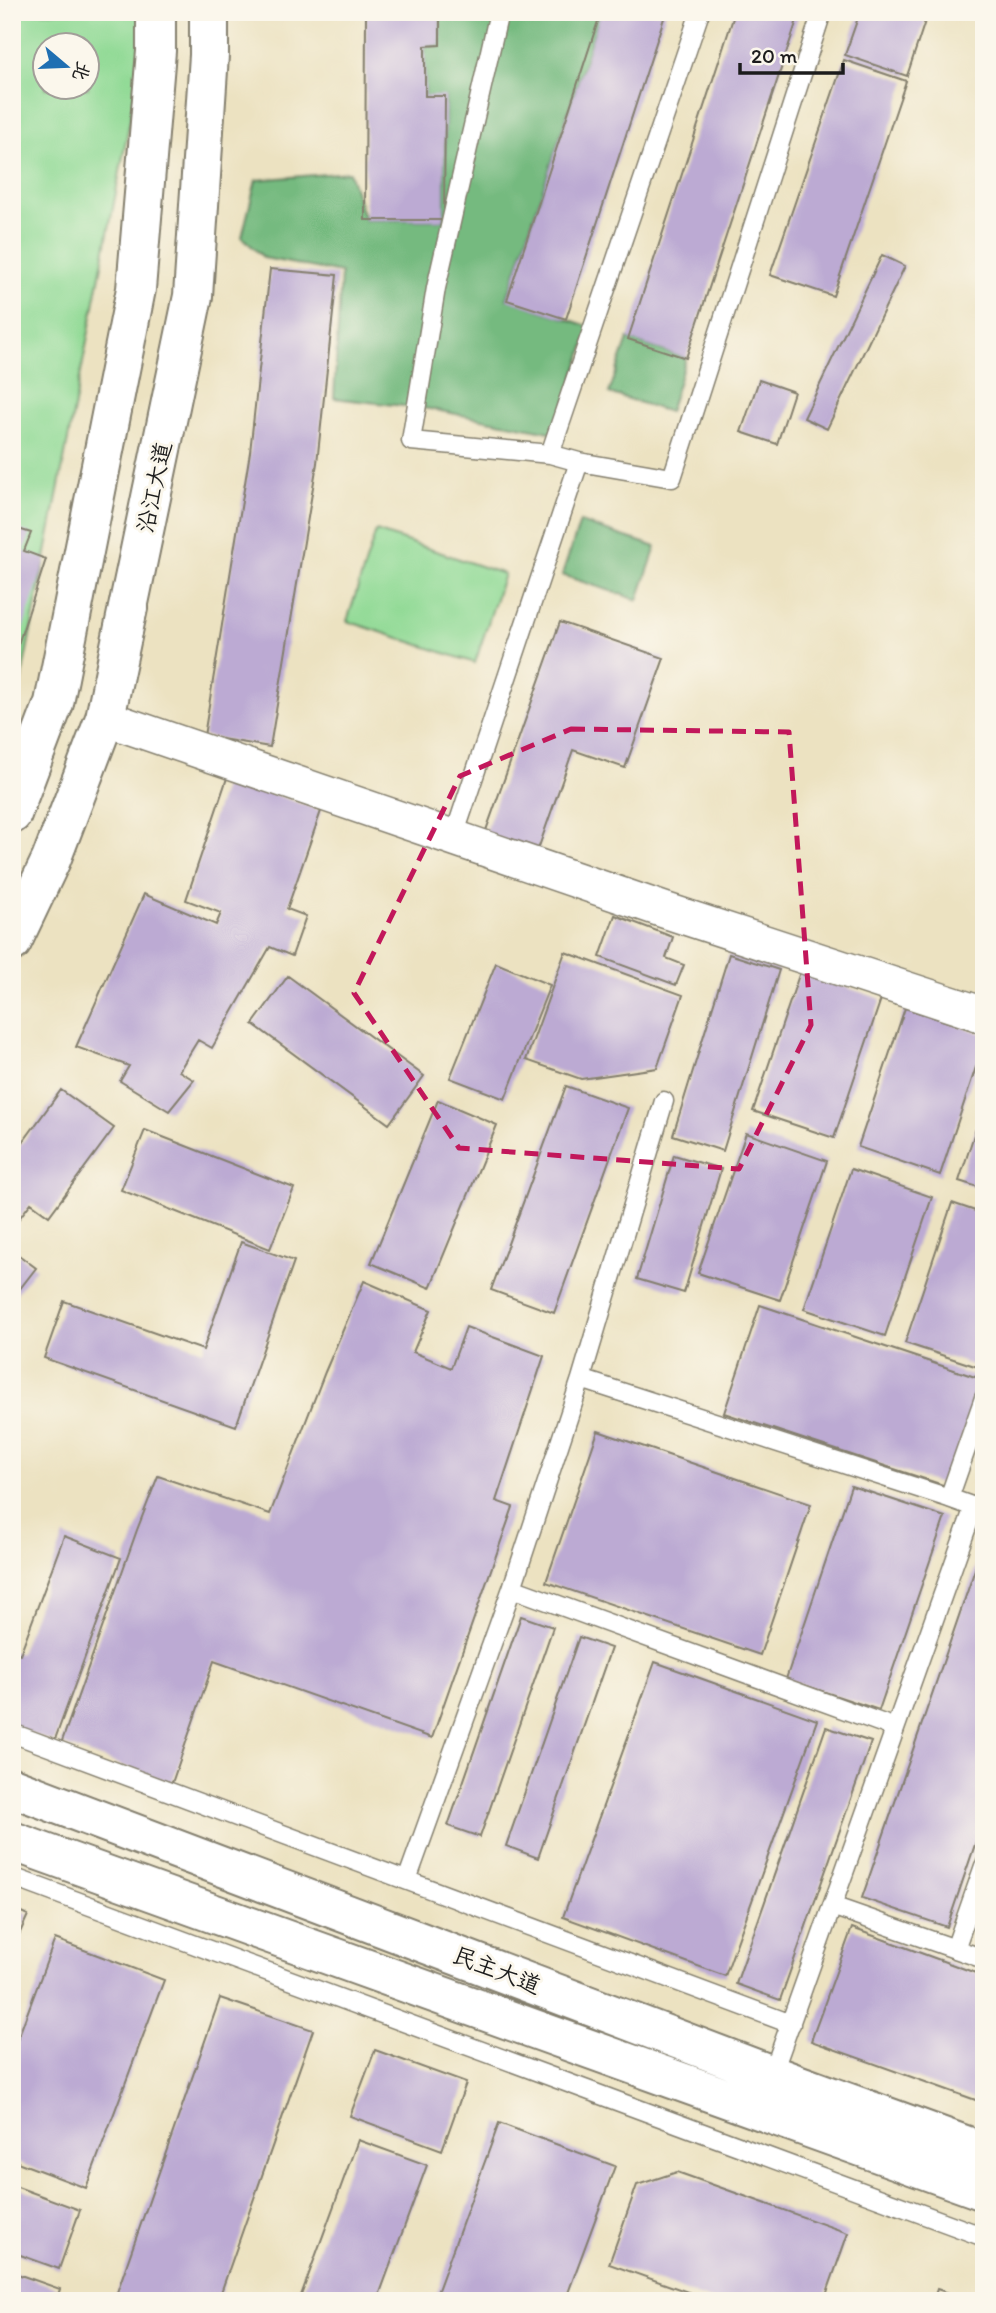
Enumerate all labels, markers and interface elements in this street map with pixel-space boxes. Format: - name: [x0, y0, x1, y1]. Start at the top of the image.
- north arrow: [32, 32, 102, 102]
- scale bar: [740, 32, 844, 76]
- text: 20 m: [751, 43, 798, 68]
- text: 北: [68, 59, 96, 84]
- street label: 沿江大道: [131, 439, 177, 535]
- street label: 民主大道: [449, 1940, 545, 2000]

